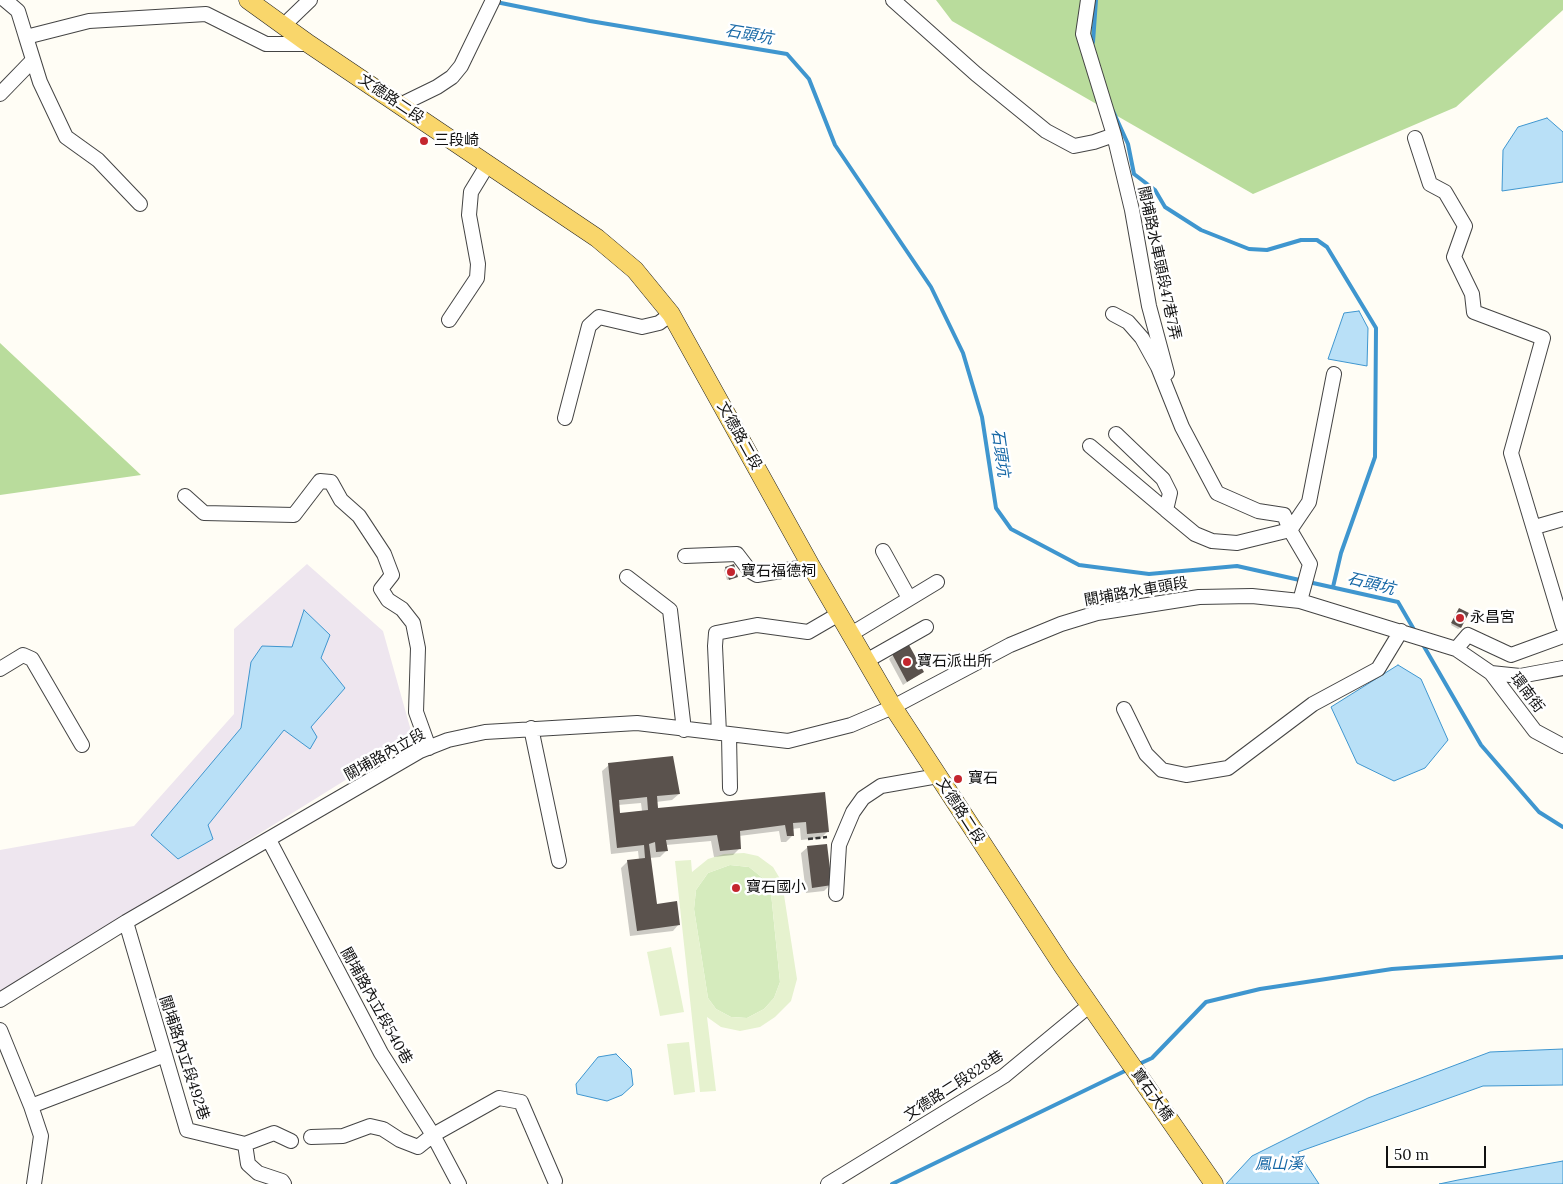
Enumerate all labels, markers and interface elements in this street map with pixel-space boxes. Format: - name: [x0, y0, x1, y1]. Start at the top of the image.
- water label: 石頭坑: [724, 21, 774, 49]
- street label: 文德路二段: [355, 71, 427, 127]
- place label: 三段崎: [434, 132, 479, 150]
- marker: 三段崎: [418, 135, 430, 147]
- street label: 關埔路水車頭段47巷7弄: [1134, 184, 1184, 342]
- street label: 文德路二段: [713, 399, 765, 473]
- water label: 石頭坑: [987, 428, 1013, 478]
- place label: 寶石福德祠: [741, 563, 816, 581]
- marker: 寶石福德祠: [725, 566, 737, 578]
- water label: 石頭坑: [1345, 569, 1397, 599]
- street label: 關埔路水車頭段: [1083, 574, 1189, 610]
- place label: 永昌宮: [1470, 609, 1515, 627]
- marker: 永昌宮: [1454, 612, 1466, 624]
- place label: 寶石派出所: [917, 653, 992, 671]
- marker: 寶石派出所: [901, 656, 913, 668]
- street label: 環南街: [1506, 670, 1548, 716]
- street label: 關埔路內立段: [341, 725, 429, 785]
- place label: 寶石: [968, 770, 998, 788]
- marker: 寶石: [952, 773, 964, 785]
- street label: 文德路二段: [932, 775, 988, 847]
- place label: 寶石國小: [746, 879, 806, 897]
- marker: 寶石國小: [730, 882, 742, 894]
- street label: 關埔路內立段540巷: [336, 945, 416, 1067]
- street label: 關埔路內立段492巷: [155, 993, 213, 1123]
- street label: 文德路二段828巷: [901, 1047, 1007, 1125]
- street label: 寶石大橋: [1127, 1065, 1177, 1125]
- scale bar: [1388, 1136, 1488, 1168]
- text: 50 m: [1394, 1145, 1429, 1164]
- water label: 鳳山溪: [1255, 1154, 1303, 1174]

